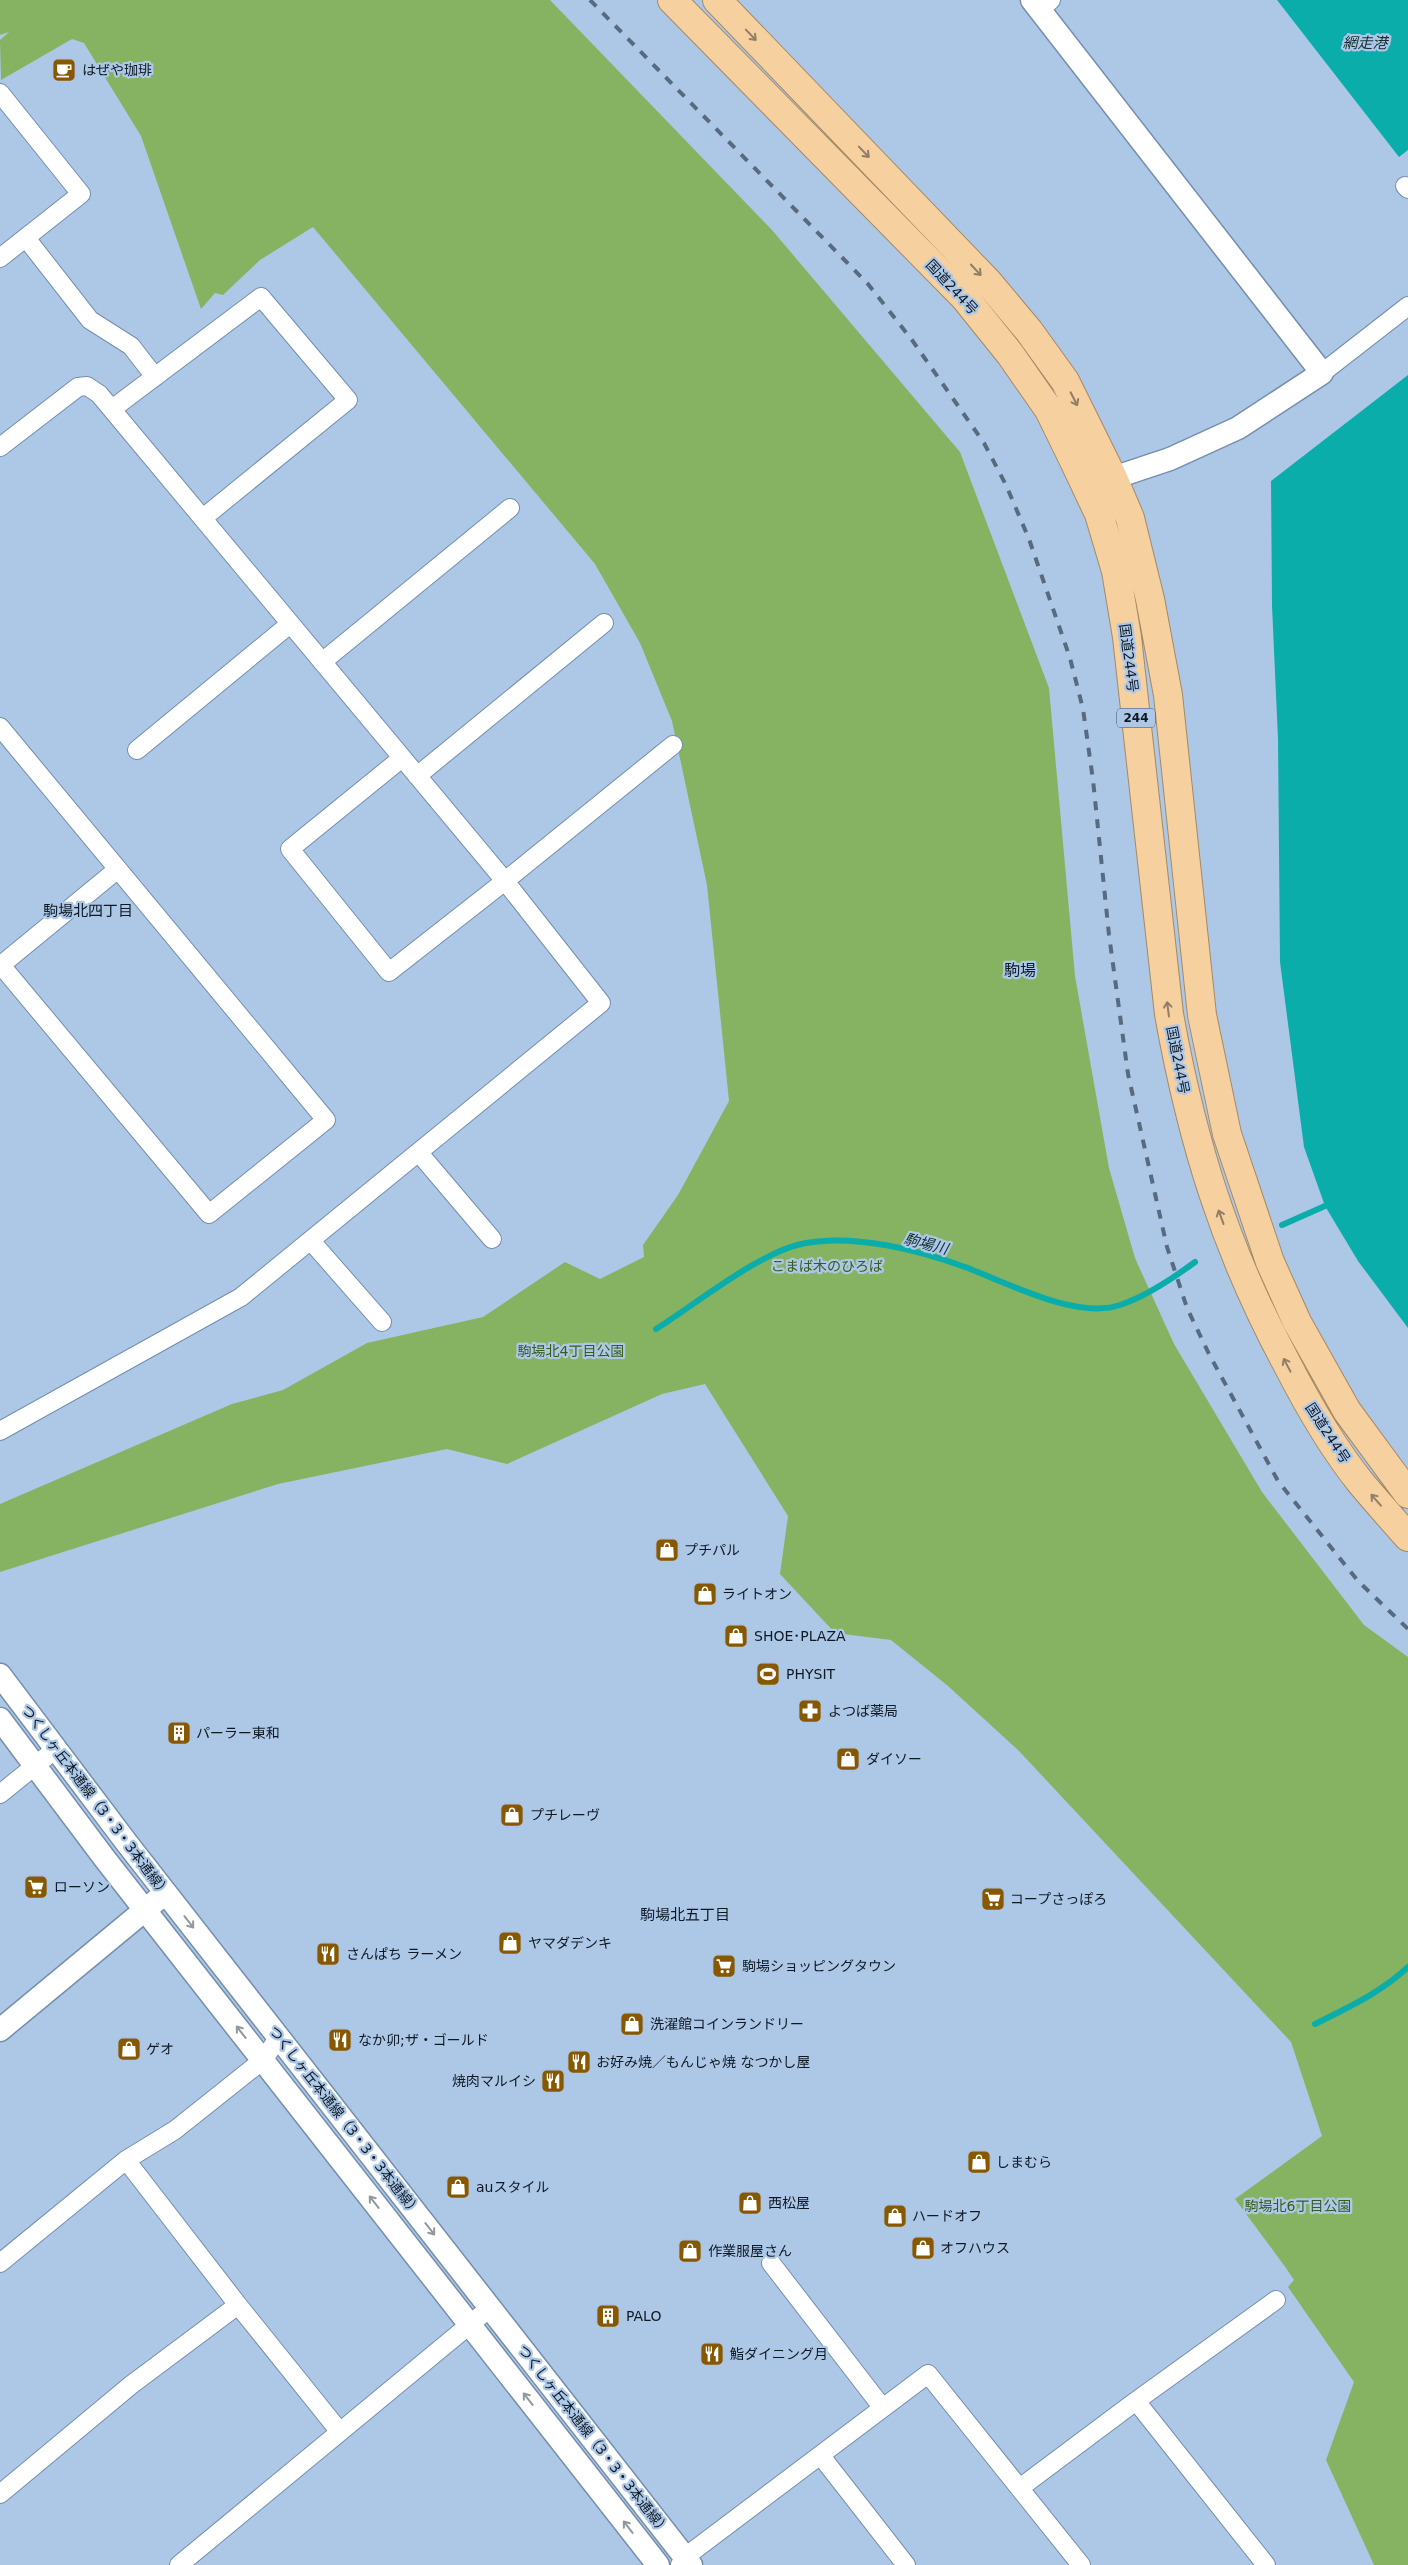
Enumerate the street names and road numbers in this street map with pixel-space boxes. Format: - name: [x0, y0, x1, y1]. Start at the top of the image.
- street label: 国道244号: [923, 256, 981, 318]
- street label: 国道244号: [1117, 623, 1141, 693]
- road number: 244: [1117, 708, 1155, 728]
- street label: 国道244号: [1164, 1025, 1192, 1095]
- street label: 国道244号: [1303, 1400, 1353, 1466]
- street label: つくしヶ丘本通線（3・3・3本通線）: [18, 1702, 174, 1900]
- street label: つくしヶ丘本通線（3・3・3本通線）: [266, 2023, 424, 2219]
- street label: つくしヶ丘本通線（3・3・3本通線）: [515, 2342, 673, 2538]

